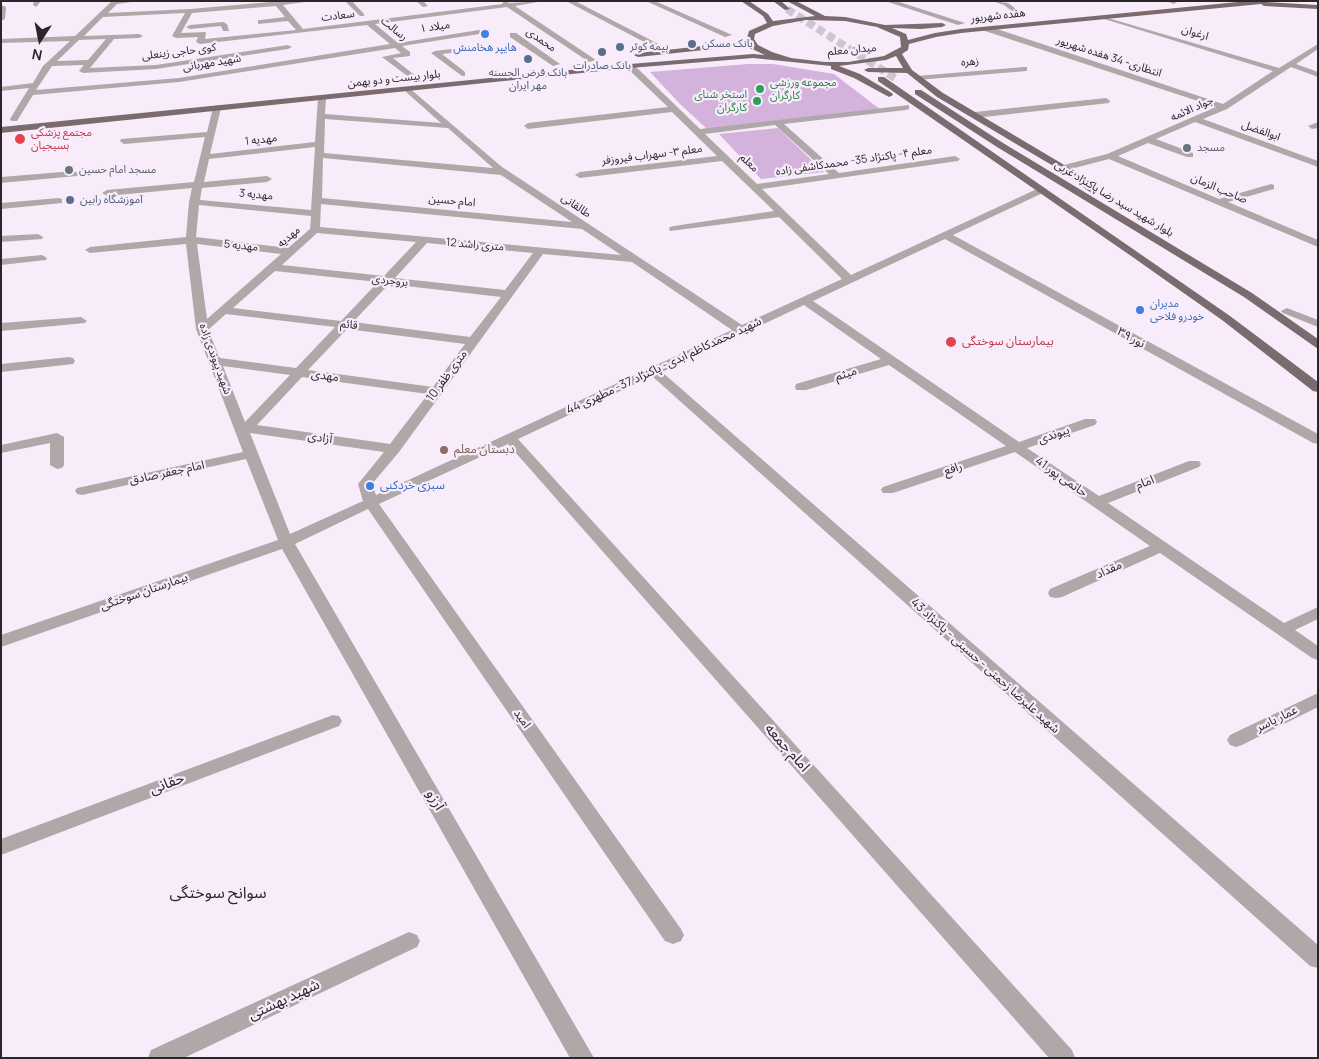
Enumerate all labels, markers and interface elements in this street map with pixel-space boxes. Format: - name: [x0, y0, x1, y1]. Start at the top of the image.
- street label: سعادت: [320, 7, 356, 25]
- street label: هفده شهریور: [970, 7, 1026, 25]
- street label: رسالت: [378, 14, 410, 44]
- north arrow: [15, 15, 65, 65]
- street label: میلاد ۱: [419, 18, 451, 36]
- street label: ارغوان: [1180, 23, 1210, 43]
- street label: محمدی: [523, 25, 559, 55]
- marker: هایپر هخامنش: [479, 28, 491, 40]
- street label: انتظاری- 34 هفده شهریور: [1055, 34, 1163, 80]
- place label: بانک مسکن: [702, 37, 753, 51]
- marker: بانک مسکن: [686, 38, 698, 50]
- place label: بیمه کوثر: [630, 40, 668, 54]
- street label: کوی حاجی زینعلی: [141, 41, 217, 63]
- place label: هایپر هخامنش: [453, 41, 517, 55]
- marker: بیمه کوثر: [614, 41, 626, 53]
- street label: میدان معلم: [827, 41, 877, 59]
- text: N: [30, 45, 44, 66]
- marker: بانک صادرات: [596, 46, 608, 58]
- street label: شهید مهربانی: [182, 52, 242, 74]
- marker: بانک قرض الحسنه مهر ایران: [522, 53, 534, 65]
- street label: زهره: [960, 55, 980, 69]
- place label: بانک صادرات: [573, 59, 631, 73]
- place label: بانک قرض الحسنه مهر ایران: [489, 66, 567, 92]
- street label: بلوار بیست و دو بهمن: [347, 68, 441, 90]
- place label: مجموعه ورزشی کارگران: [770, 76, 837, 102]
- marker: مجموعه ورزشی کارگران: [754, 83, 766, 95]
- place label: استخر شنای کارگران: [694, 88, 747, 114]
- street label: جواد الائمه: [1169, 94, 1215, 124]
- marker: استخر شنای کارگران: [751, 95, 763, 107]
- street label: ابوالفضل: [1240, 118, 1282, 144]
- place label: مجتمع پزشکی بسیجیان: [31, 126, 92, 152]
- street label: مهدیه 1: [244, 131, 278, 149]
- marker: مجتمع پزشکی بسیجیان: [13, 132, 27, 146]
- place label: مسجد: [1197, 141, 1225, 155]
- street label: معلم ۳- سهراب فیروزفر: [601, 142, 703, 168]
- marker: مسجد: [1181, 142, 1193, 154]
- street label: معلم ۴- پاکنژاد 35- محمدکاشفی زاده: [775, 143, 933, 179]
- street label: معلم: [737, 151, 761, 175]
- street label: بلوار شهید سید رضا پاکنژاد غربی: [1052, 158, 1176, 240]
- place label: مسجد امام حسین: [79, 163, 156, 177]
- marker: مسجد امام حسین: [63, 164, 75, 176]
- street label: صاحب الزمان: [1189, 171, 1249, 207]
- street label: مهدیه 3: [238, 187, 274, 203]
- street label: طالقانی: [559, 191, 593, 221]
- street label: امام حسین: [428, 192, 476, 210]
- place label: آموزشگاه رابین: [80, 193, 143, 207]
- marker: آموزشگاه رابین: [64, 194, 76, 206]
- street label: مهدیه: [275, 224, 303, 250]
- street label: 12 متری راشد: [445, 236, 505, 254]
- street label: مهدیه 5: [223, 238, 259, 254]
- street label: بروجردی: [371, 273, 409, 289]
- place label: مدیران خودرو فلاحی: [1150, 297, 1204, 323]
- marker: مدیران خودرو فلاحی: [1134, 304, 1146, 316]
- street label: شهید محمدکاظم ابدی- پاکنژاد 37- مطهری 44: [564, 314, 764, 418]
- street label: قائم: [340, 317, 358, 333]
- street label: شهید پیوندی زاده: [196, 322, 234, 396]
- street label: نور ۳۹: [1115, 325, 1147, 351]
- marker: بیمارستان سوختگی: [944, 335, 958, 349]
- place label: بیمارستان سوختگی: [962, 335, 1054, 349]
- street label: 10 متری ظفر: [423, 347, 471, 405]
- street label: میثم: [833, 364, 859, 384]
- street label: مهدی: [310, 367, 340, 385]
- street label: پیوندی: [1036, 423, 1072, 447]
- street label: آزادی: [307, 429, 333, 447]
- place label: دبستان معلم: [454, 443, 515, 457]
- marker: دبستان معلم: [438, 444, 450, 456]
- street label: حاتمی پور 41: [1032, 454, 1090, 500]
- street label: امام جعفر صادق: [128, 458, 206, 488]
- street label: رافع: [942, 459, 964, 479]
- street label: امام: [1134, 473, 1156, 493]
- place label: سبزی خردکنی: [380, 479, 445, 493]
- marker: سبزی خردکنی: [364, 480, 376, 492]
- street label: مقداد: [1094, 558, 1124, 582]
- street label: بیمارستان سوختگی: [98, 570, 190, 614]
- street label: شهید علیرضا زحمتی - حسینی - پاکنژاد 43: [908, 595, 1062, 737]
- street label: عمار یاسر: [1254, 703, 1300, 735]
- street label: امید: [510, 707, 534, 731]
- street label: امام جمعه: [761, 720, 813, 776]
- street label: حقانی: [147, 769, 187, 799]
- street label: آرزو: [422, 786, 448, 814]
- district label: سوانح سوختگی: [169, 884, 267, 904]
- street label: شهید بهشتی: [245, 976, 323, 1024]

